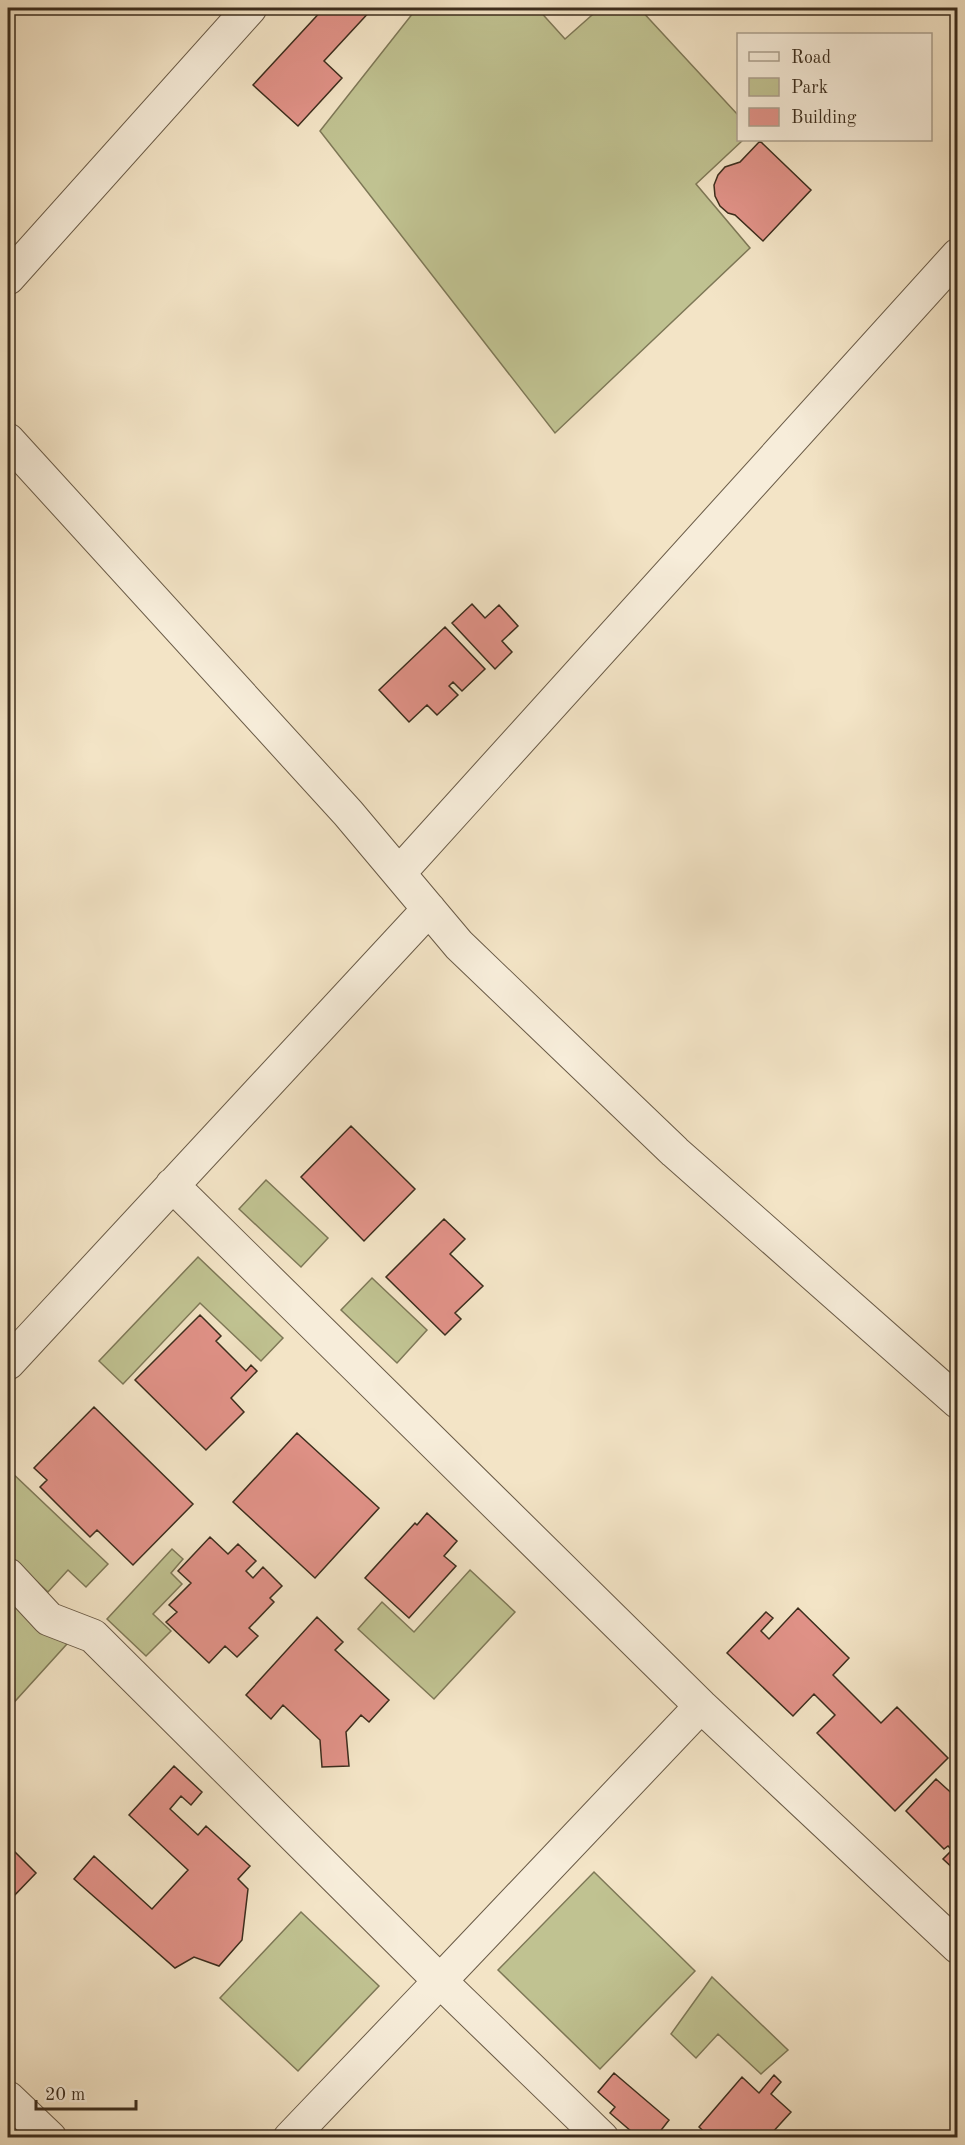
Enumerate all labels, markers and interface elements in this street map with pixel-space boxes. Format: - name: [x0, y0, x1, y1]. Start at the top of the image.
- legend: [737, 33, 932, 141]
- text: Road: [791, 49, 831, 67]
- text: Park: [791, 79, 828, 97]
- text: Building: [791, 109, 857, 127]
- scale bar: [36, 2073, 136, 2111]
- text: 20 m: [45, 2086, 85, 2104]

